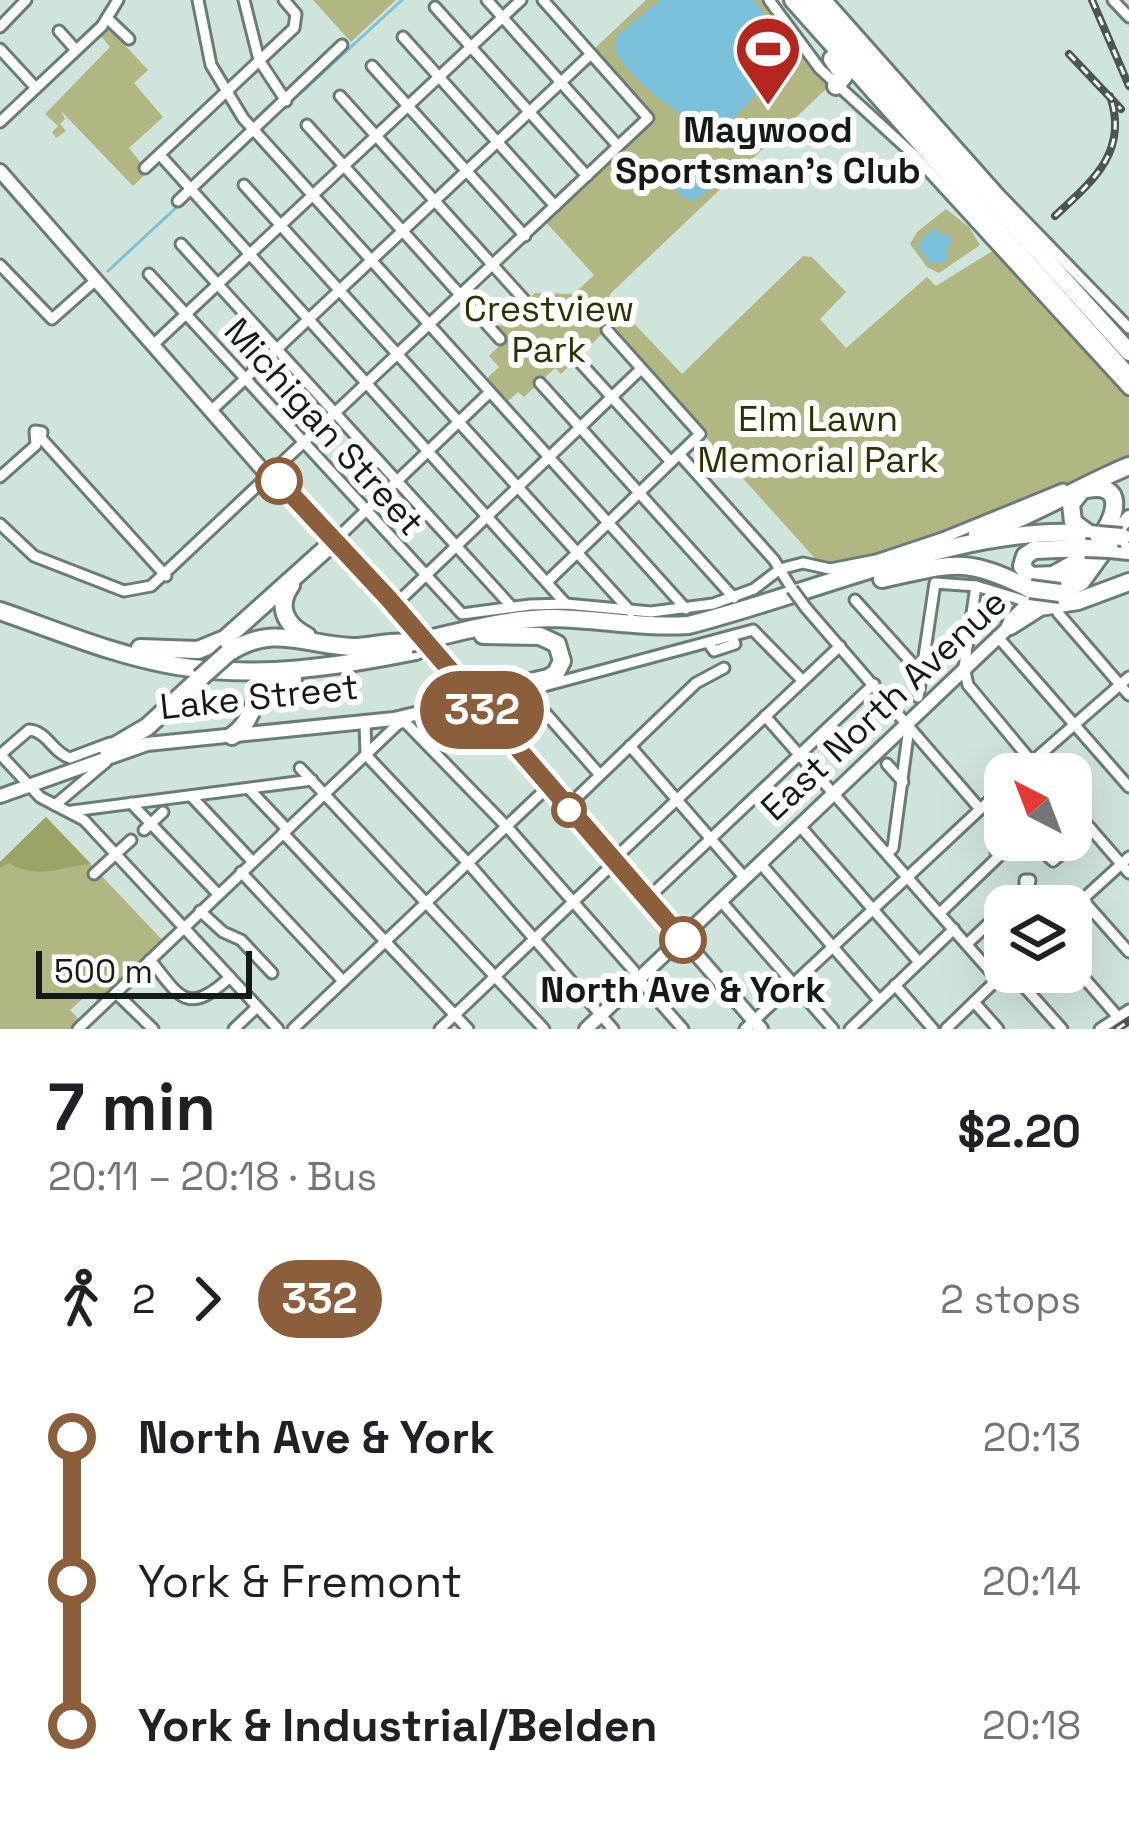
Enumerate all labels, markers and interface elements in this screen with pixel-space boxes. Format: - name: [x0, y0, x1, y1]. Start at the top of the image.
- sports icon: Maywood Sportsman's Club: [733, 14, 803, 108]
- place label: Maywood Sportsman's Club: [615, 107, 921, 194]
- park label: Crestview Park: [464, 286, 634, 373]
- street label: Michigan Street: [214, 308, 434, 546]
- park label: Elm Lawn Memorial Park: [697, 396, 939, 483]
- unlabelled marker: [257, 459, 301, 503]
- street label: East North Avenue: [751, 579, 1017, 831]
- street label: Lake Street: [157, 664, 361, 730]
- line badge: 332: [413, 671, 551, 749]
- text: 332: [444, 683, 520, 736]
- north arrow: [984, 753, 1092, 861]
- map controls: [984, 753, 1092, 993]
- unlabelled marker: [553, 794, 585, 826]
- button: layers: [984, 885, 1092, 993]
- marker: North Ave & York: [661, 918, 705, 962]
- scale bar: [36, 945, 252, 998]
- text: 500 m: [54, 951, 153, 993]
- place label: North Ave & York: [540, 967, 826, 1013]
- text: 7 min: [48, 1065, 216, 1149]
- text: $2.20: [958, 1103, 1081, 1160]
- text: 20:11 – 20:18 · Bus: [48, 1152, 377, 1201]
- icon: walk: [48, 1266, 114, 1332]
- icon: forward: [174, 1266, 240, 1332]
- text: 332: [282, 1272, 358, 1325]
- text: 2: [132, 1275, 156, 1324]
- text: 2 stops: [940, 1275, 1081, 1324]
- text: North Ave & York: [138, 1409, 495, 1466]
- text: 20:13: [983, 1413, 1081, 1462]
- text: York & Fremont: [138, 1553, 462, 1610]
- text: 20:14: [982, 1557, 1081, 1606]
- text: York & Industrial/Belden: [138, 1697, 657, 1754]
- text: 20:18: [982, 1701, 1081, 1750]

